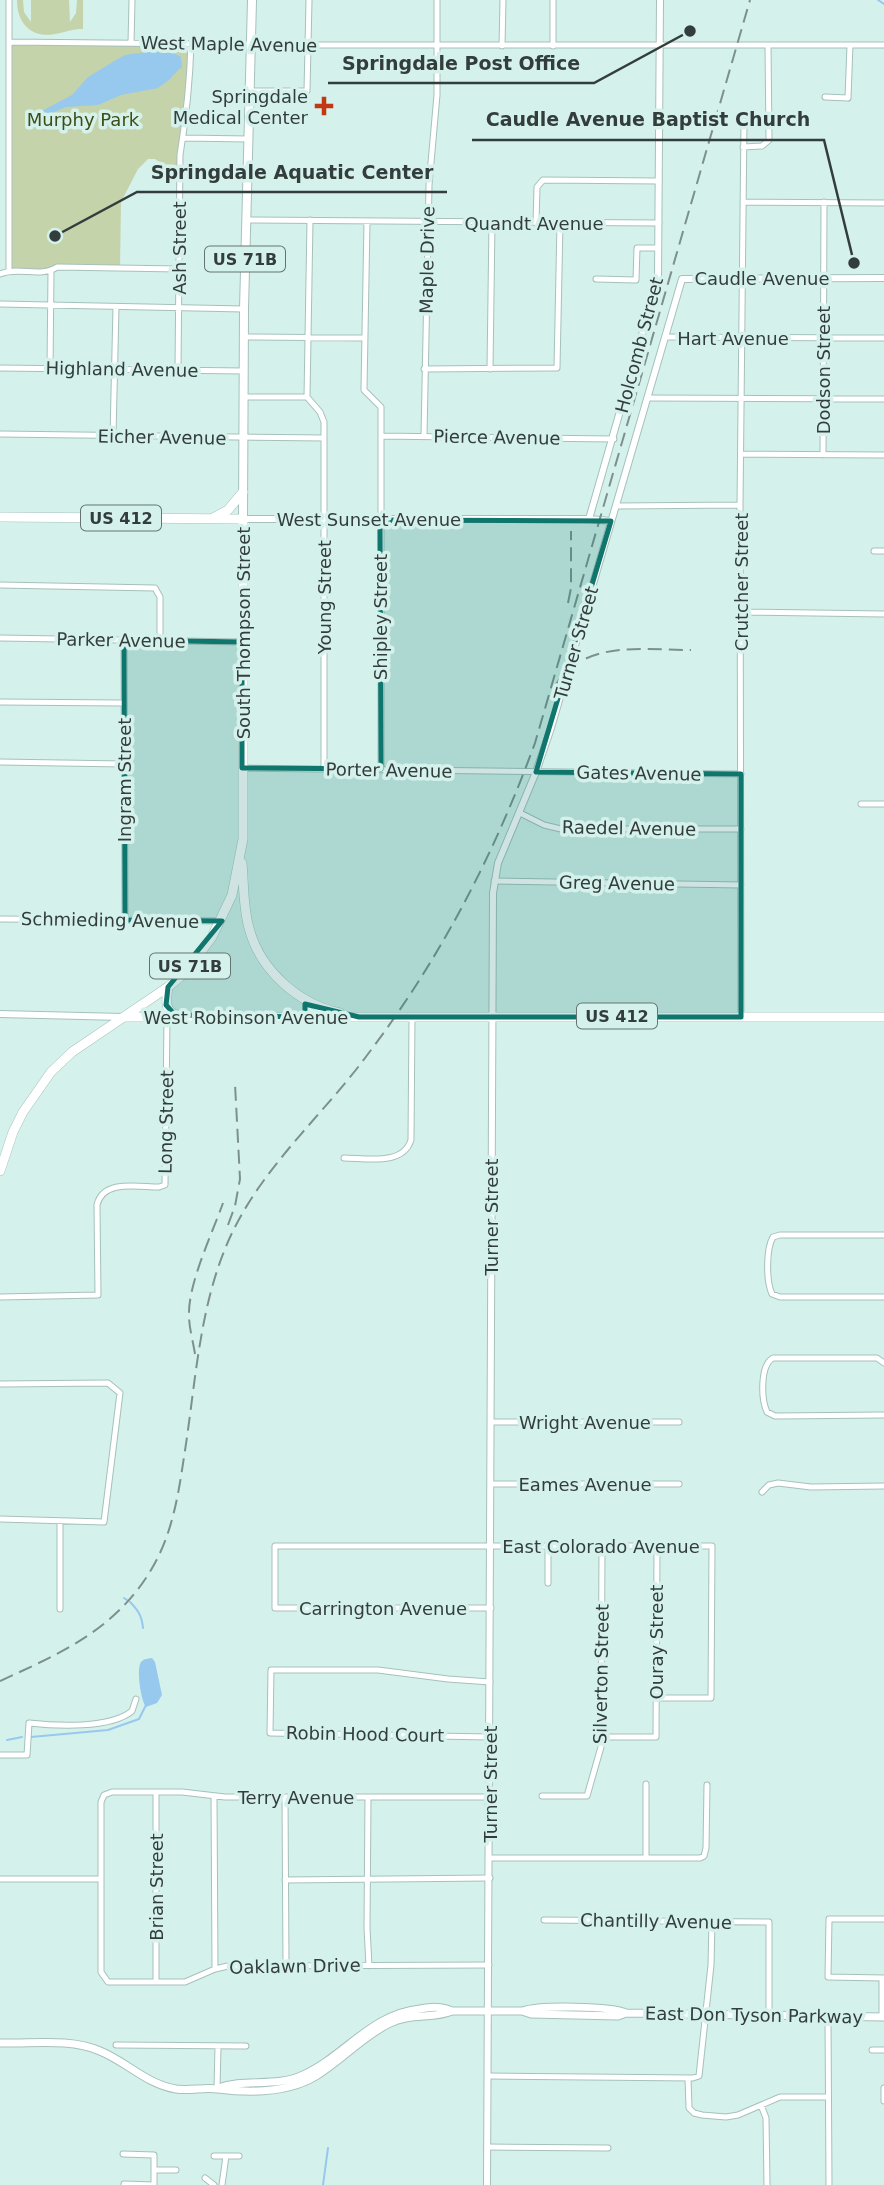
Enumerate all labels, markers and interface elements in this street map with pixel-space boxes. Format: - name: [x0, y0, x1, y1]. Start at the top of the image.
- street label: West Maple Avenue: [141, 32, 317, 56]
- callout: Springdale Post Office: [328, 43, 594, 83]
- text: Springdale Post Office: [342, 52, 580, 74]
- place label: Springdale Medical Center: [173, 86, 309, 128]
- marker: Springdale Medical Center: [314, 96, 334, 116]
- callout: Caudle Avenue Baptist Church: [472, 100, 824, 140]
- text: Caudle Avenue Baptist Church: [486, 108, 810, 130]
- park label: Murphy Park: [27, 109, 140, 130]
- callout: Springdale Aquatic Center: [137, 152, 447, 192]
- text: Springdale Aquatic Center: [151, 161, 434, 183]
- street label: Ash Street: [169, 201, 190, 295]
- street label: Maple Drive: [416, 206, 438, 314]
- street label: Quandt Avenue: [464, 213, 604, 234]
- road number: US 71B: [205, 246, 285, 272]
- street label: Caudle Avenue: [694, 268, 830, 289]
- street label: Holcomb Street: [611, 275, 667, 415]
- street label: Dodson Street: [813, 306, 834, 434]
- street label: Hart Avenue: [677, 328, 789, 349]
- street label: Highland Avenue: [45, 357, 199, 381]
- street label: Eicher Avenue: [97, 425, 227, 449]
- street label: Pierce Avenue: [433, 425, 561, 449]
- road number: US 412: [81, 505, 161, 530]
- street label: West Sunset Avenue: [277, 509, 461, 530]
- street label: Crutcher Street: [731, 513, 752, 651]
- street label: South Thompson Street: [233, 527, 254, 739]
- street label: Young Street: [314, 540, 335, 655]
- street label: Shipley Street: [370, 554, 391, 680]
- street label: Turner Street: [549, 584, 602, 703]
- street label: Parker Avenue: [56, 628, 186, 652]
- street label: Ingram Street: [114, 718, 135, 842]
- street label: Porter Avenue: [325, 758, 453, 782]
- street label: Gates Avenue: [576, 761, 702, 785]
- street label: Raedel Avenue: [562, 816, 696, 840]
- street label: Greg Avenue: [559, 871, 675, 895]
- street label: Schmieding Avenue: [21, 908, 199, 932]
- road number: US 71B: [150, 954, 230, 978]
- road number: US 412: [577, 1004, 657, 1028]
- street label: West Robinson Avenue: [144, 1007, 348, 1028]
- street label: Long Street: [155, 1070, 177, 1174]
- street label: Turner Street: [481, 1158, 502, 1277]
- street label: Wright Avenue: [519, 1412, 651, 1433]
- street label: Eames Avenue: [519, 1474, 652, 1495]
- street label: East Colorado Avenue: [502, 1536, 700, 1557]
- street label: Ouray Street: [646, 1584, 667, 1700]
- street label: Carrington Avenue: [299, 1598, 467, 1619]
- street label: Silverton Street: [589, 1604, 613, 1744]
- street label: Robin Hood Court: [286, 1722, 444, 1746]
- street label: Turner Street: [480, 1725, 501, 1844]
- street label: Terry Avenue: [237, 1787, 354, 1808]
- street label: Brian Street: [146, 1833, 167, 1941]
- street label: Chantilly Avenue: [580, 1909, 732, 1933]
- street label: Oaklawn Drive: [229, 1954, 361, 1978]
- street label: East Don Tyson Parkway: [645, 2003, 864, 2027]

